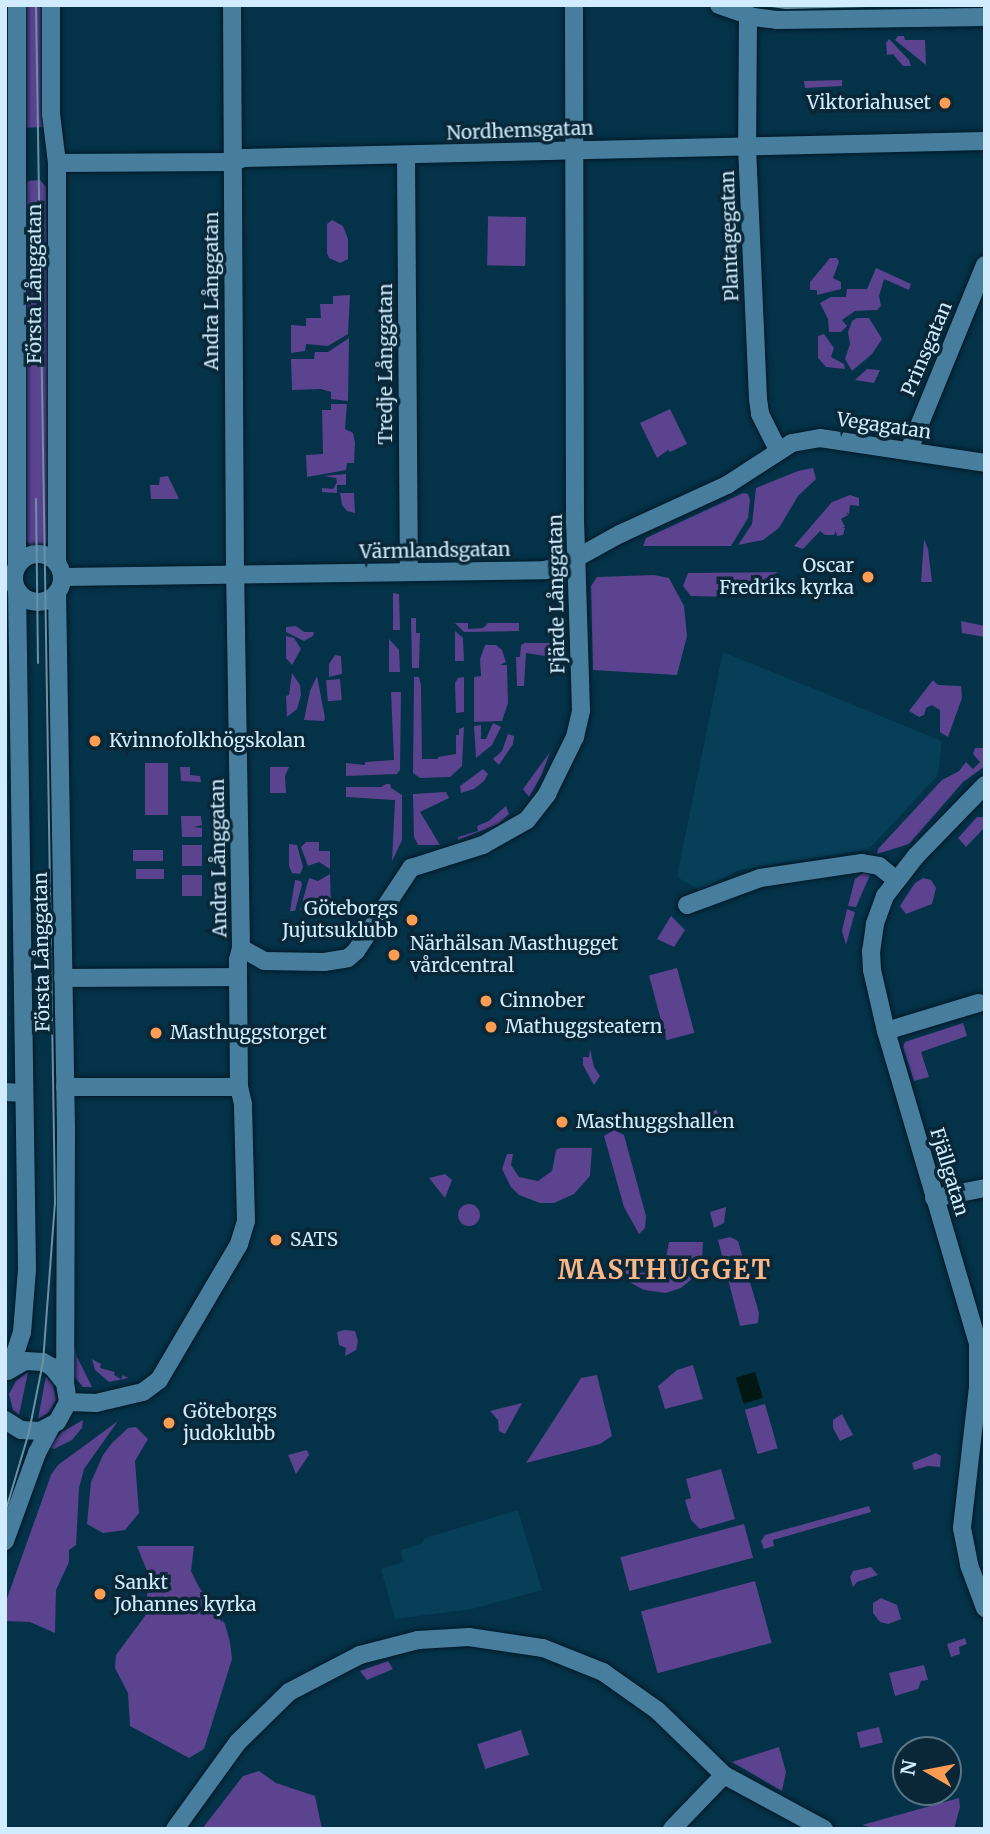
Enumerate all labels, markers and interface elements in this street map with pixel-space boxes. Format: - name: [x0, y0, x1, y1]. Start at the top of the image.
- place label: Viktoriahuset: [807, 92, 931, 114]
- marker: Viktoriahuset: [937, 95, 953, 111]
- street label: Nordhemsgatan: [446, 117, 594, 145]
- street label: Plantagegatan: [716, 170, 744, 302]
- street label: Första Långgatan: [24, 204, 46, 364]
- street label: Andra Långgatan: [201, 212, 223, 370]
- street label: Tredje Långgatan: [375, 283, 397, 445]
- street label: Prinsgatan: [897, 298, 957, 400]
- street label: Vegagatan: [835, 408, 933, 444]
- street label: Fjärde Långgatan: [544, 514, 570, 674]
- street label: Värmlandsgatan: [359, 538, 511, 564]
- place label: Oscar Fredriks kyrka: [719, 555, 854, 599]
- marker: Oscar Fredriks kyrka: [860, 569, 876, 585]
- place label: Kvinnofolkhögskolan: [109, 730, 306, 752]
- marker: Kvinnofolkhögskolan: [87, 733, 103, 749]
- street label: Andra Långgatan: [206, 778, 232, 938]
- street label: Första Långgatan: [29, 872, 55, 1032]
- place label: Göteborgs Jujutsuklubb: [282, 898, 398, 942]
- marker: Göteborgs Jujutsuklubb: [404, 912, 420, 928]
- place label: Närhälsan Masthugget vårdcentral: [410, 933, 618, 977]
- marker: Närhälsan Masthugget vårdcentral: [384, 945, 404, 965]
- place label: Cinnober: [500, 990, 585, 1012]
- marker: Cinnober: [478, 993, 494, 1009]
- place label: Mathuggsteatern: [505, 1016, 662, 1038]
- marker: Mathuggsteatern: [483, 1019, 499, 1035]
- place label: Masthuggstorget: [170, 1022, 327, 1044]
- marker: Masthuggstorget: [148, 1025, 164, 1041]
- place label: Masthuggshallen: [576, 1111, 735, 1133]
- marker: Masthuggshallen: [554, 1114, 570, 1130]
- street label: Fjällgatan: [925, 1125, 973, 1219]
- place label: SATS: [290, 1229, 338, 1251]
- marker: SATS: [268, 1232, 284, 1248]
- district label: MASTHUGGET: [559, 1254, 771, 1286]
- place label: Göteborgs judoklubb: [183, 1401, 277, 1445]
- marker: Göteborgs judoklubb: [161, 1415, 177, 1431]
- place label: Sankt Johannes kyrka: [114, 1572, 257, 1616]
- marker: Sankt Johannes kyrka: [92, 1586, 108, 1602]
- north arrow: [892, 1736, 962, 1806]
- text: N: [895, 1758, 921, 1777]

